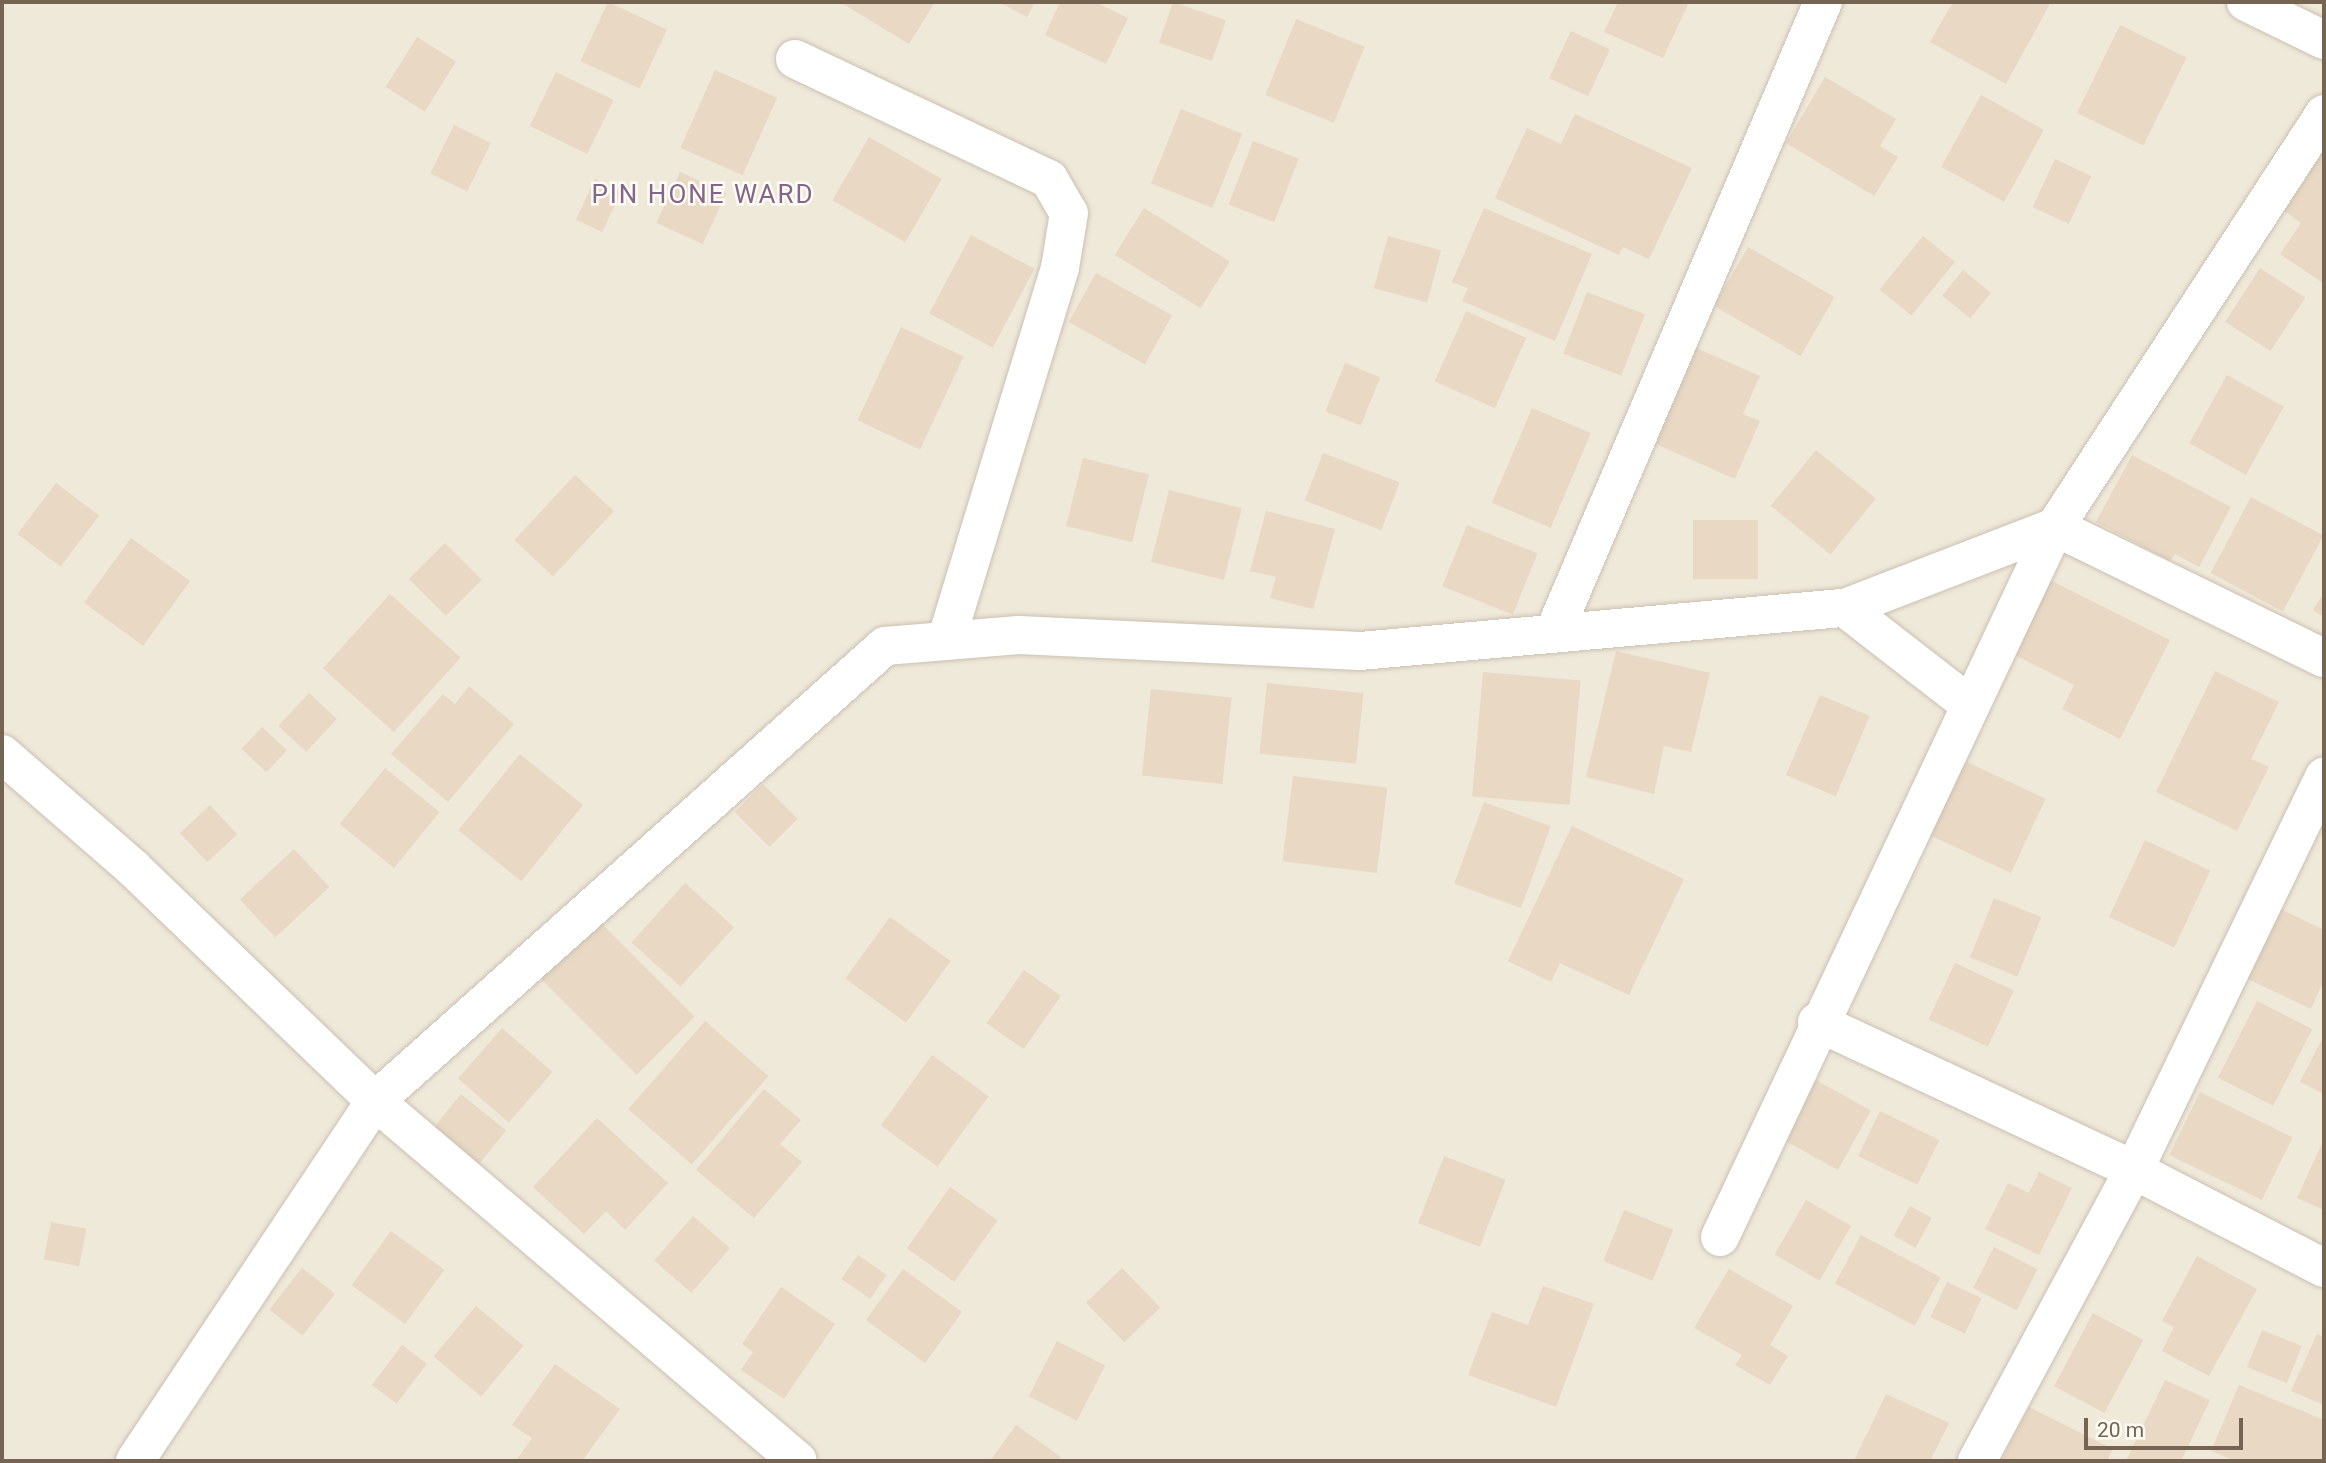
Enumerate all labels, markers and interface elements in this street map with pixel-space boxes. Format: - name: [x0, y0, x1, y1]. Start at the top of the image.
- district label: PIN HONE WARD: [593, 179, 813, 211]
- scale bar: [2088, 1404, 2247, 1448]
- text: 20 m: [2097, 1418, 2144, 1442]

